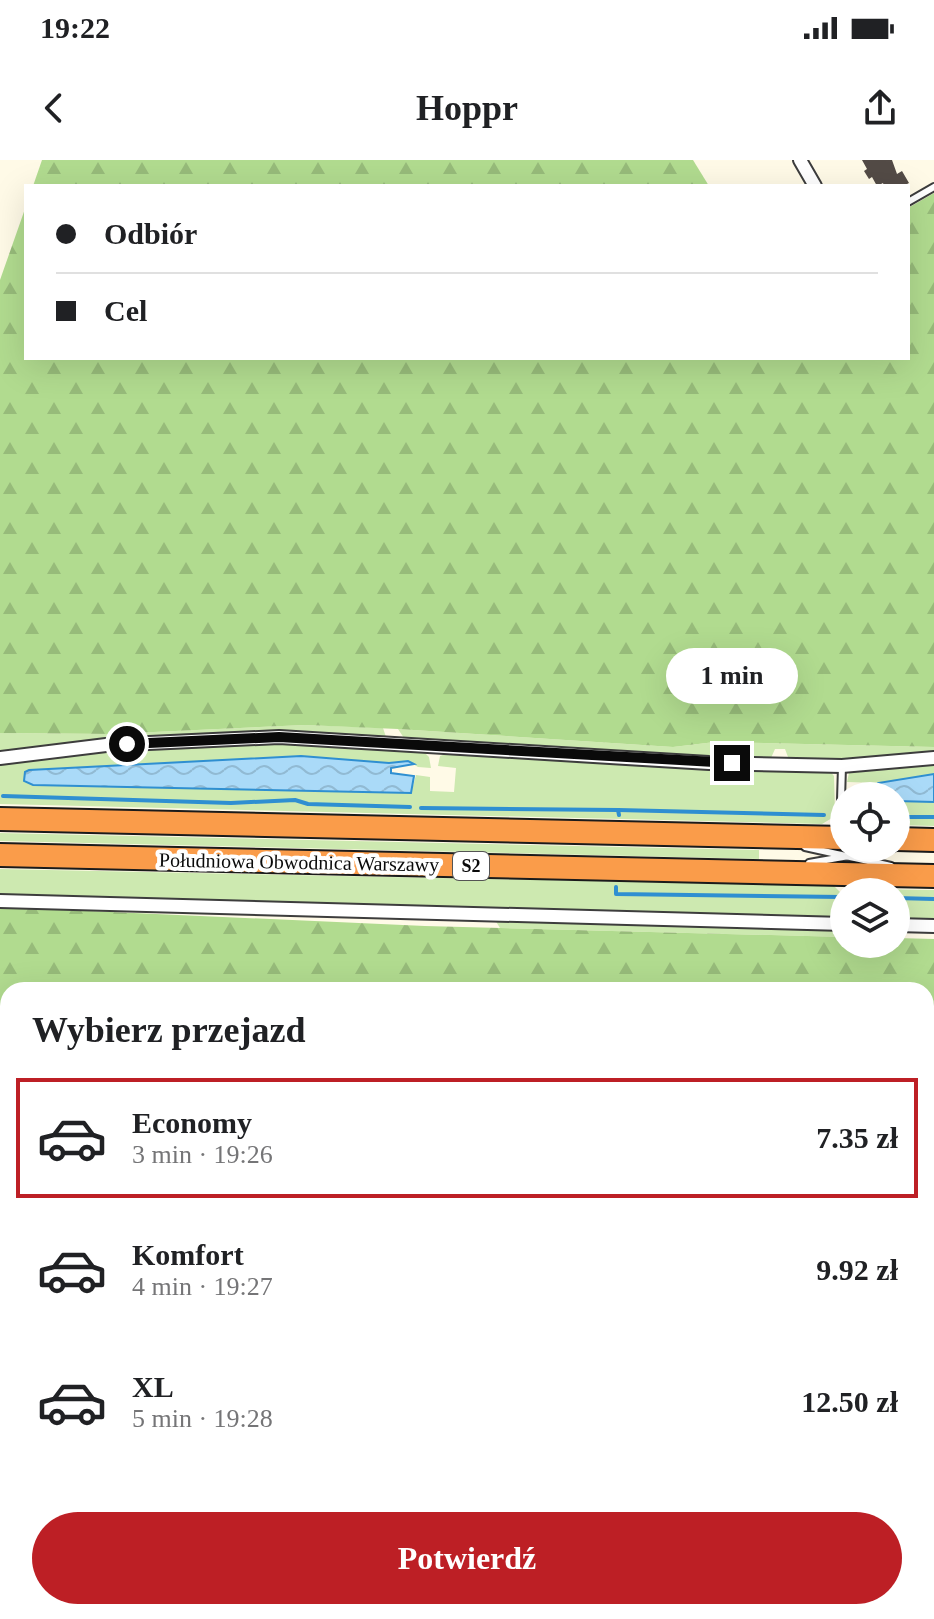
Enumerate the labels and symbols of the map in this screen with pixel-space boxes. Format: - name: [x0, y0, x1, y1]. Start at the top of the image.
- callout: 1 min: [666, 647, 798, 703]
- route start: [109, 726, 145, 762]
- route end: [714, 745, 750, 781]
- street label: Południowa Obwodnica Warszawy: [159, 849, 439, 876]
- road number: S2: [453, 852, 489, 880]

